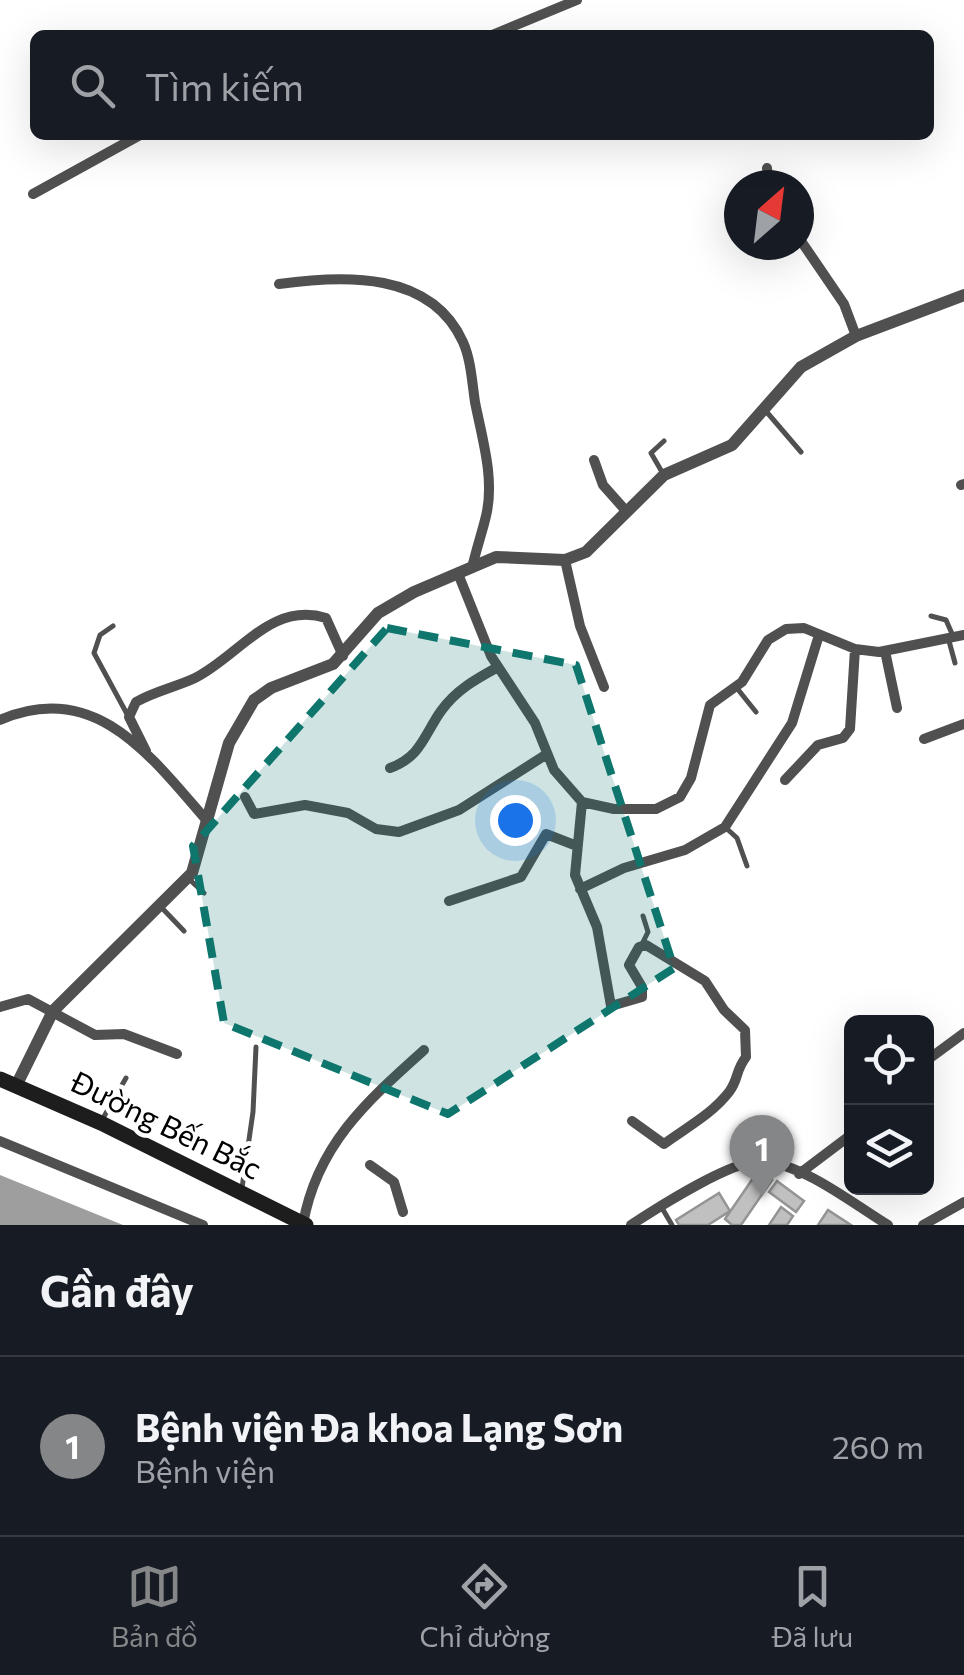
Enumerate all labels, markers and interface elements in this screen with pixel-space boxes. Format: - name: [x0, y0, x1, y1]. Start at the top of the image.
- search box: [30, 30, 934, 140]
- icon: search: [65, 58, 120, 113]
- text: Tìm kiếm: [145, 62, 304, 109]
- north arrow: [724, 170, 814, 260]
- your location: [490, 795, 541, 846]
- map controls: [844, 1015, 934, 1195]
- button: locate: [844, 1015, 934, 1105]
- street label: Đường Bến Bắc: [65, 1061, 268, 1186]
- button: layers: [844, 1105, 934, 1195]
- pin: 1: [730, 1114, 794, 1197]
- text: Gần đây: [40, 1264, 194, 1316]
- text: Bệnh viện Đa khoa Lạng Sơn: [135, 1403, 623, 1450]
- text: 1: [65, 1426, 80, 1466]
- text: 260 m: [832, 1426, 924, 1466]
- text: Bệnh viện: [135, 1450, 275, 1490]
- tab: Bản đồ: [111, 1559, 198, 1653]
- tab: Chỉ đường: [420, 1559, 550, 1653]
- tab: Đã lưu: [772, 1559, 853, 1653]

